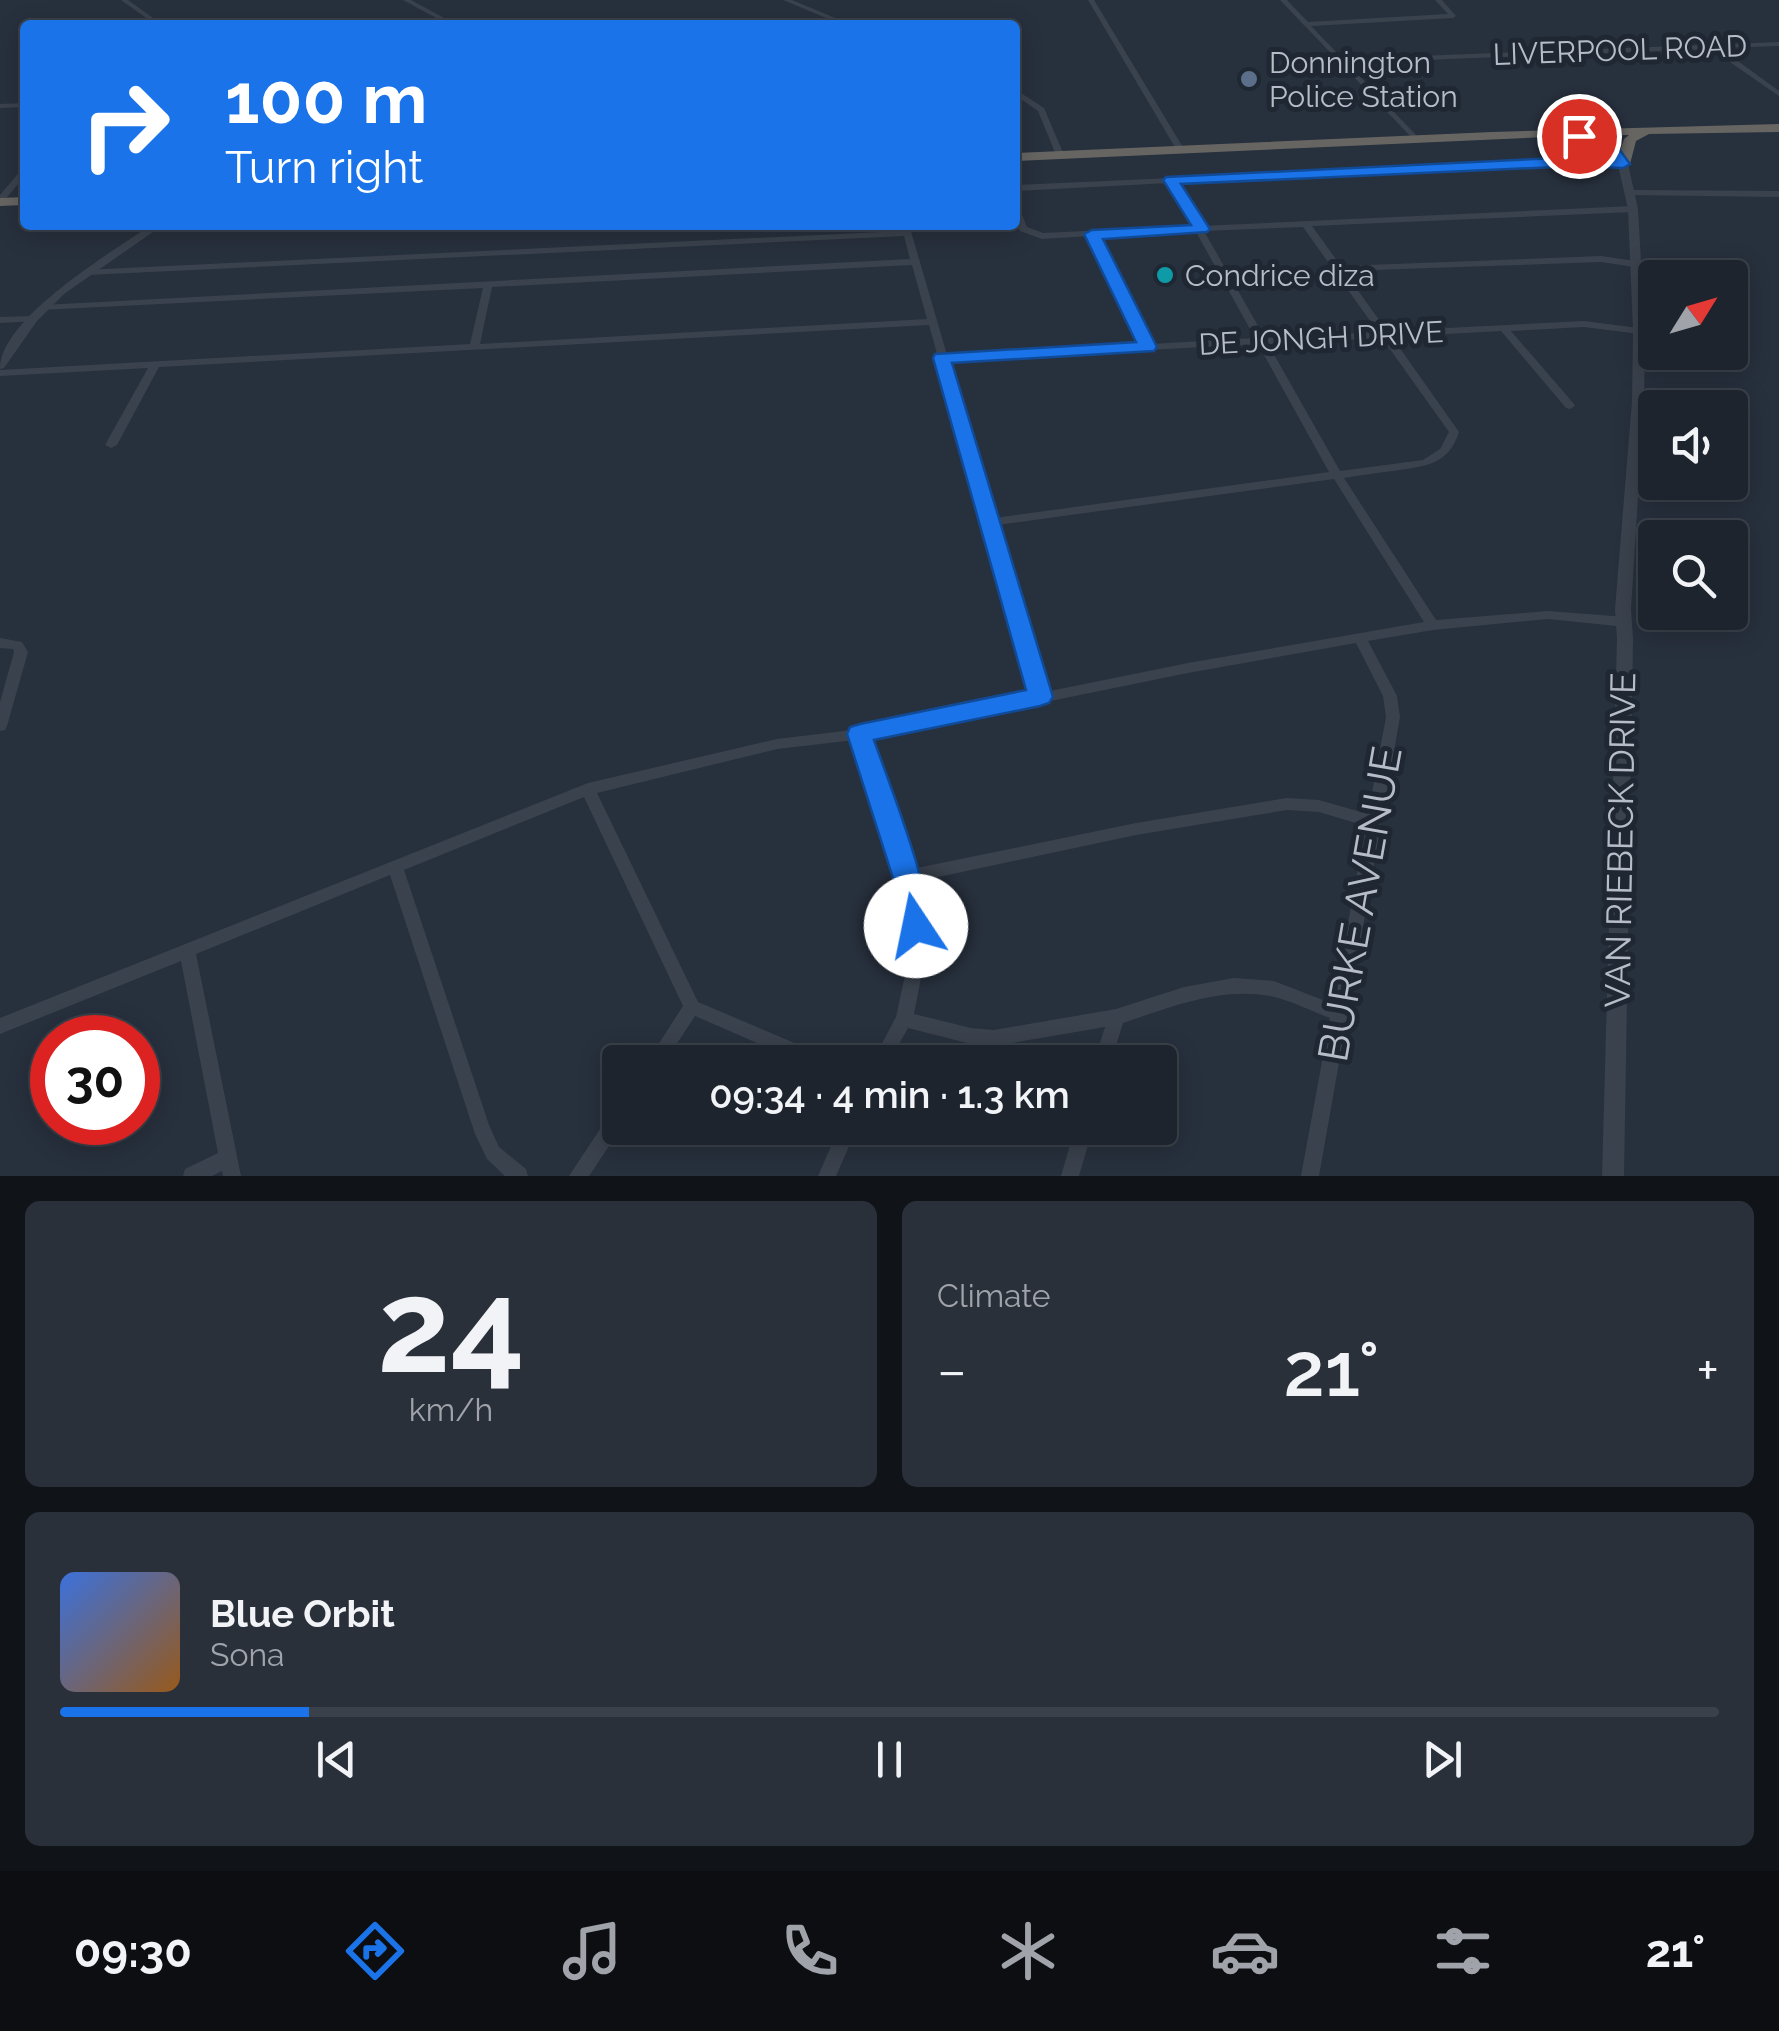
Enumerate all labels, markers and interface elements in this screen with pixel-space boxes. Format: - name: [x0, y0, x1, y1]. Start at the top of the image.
- street label: LIVERPOOL ROAD: [1492, 28, 1748, 72]
- place label: Donnington Police Station: [1269, 45, 1458, 114]
- text: 100 m: [225, 57, 428, 139]
- icon: right: [60, 60, 190, 190]
- marker: Donnington Police Station: [1238, 68, 1260, 90]
- pin: [1537, 94, 1622, 179]
- icon: arrive: [1552, 109, 1607, 164]
- text: Turn right: [225, 141, 423, 194]
- place label: Condrice diza: [1185, 258, 1375, 293]
- north arrow: [1638, 260, 1748, 370]
- map controls: [1638, 260, 1748, 630]
- marker: Condrice diza: [1154, 264, 1176, 286]
- street label: DE JONGH DRIVE: [1198, 314, 1444, 362]
- button: sound: [1638, 390, 1748, 500]
- button: search: [1638, 520, 1748, 630]
- street label: VAN RIEBECK DRIVE: [1597, 672, 1643, 1008]
- street label: BURKE AVENUE: [1308, 743, 1412, 1065]
- position arrow: [864, 874, 968, 978]
- speed limit sign: 30: [30, 1015, 160, 1145]
- text: 09:34 · 4 min · 1.3 km: [709, 1072, 1070, 1117]
- text: 24: [377, 1250, 525, 1402]
- text: Climate: [937, 1277, 1051, 1314]
- text: 21°: [1284, 1325, 1379, 1414]
- text: −: [937, 1338, 967, 1403]
- text: +: [1696, 1338, 1719, 1403]
- text: km/h: [409, 1391, 493, 1428]
- text: Blue Orbit: [210, 1591, 395, 1636]
- text: Sona: [210, 1636, 285, 1673]
- icon: previous: [309, 1732, 364, 1787]
- icon: pause: [862, 1732, 917, 1787]
- icon: next: [1415, 1732, 1470, 1787]
- icon: directions: [340, 1916, 410, 1986]
- icon: music: [557, 1916, 627, 1986]
- icon: phone: [775, 1916, 845, 1986]
- icon: climate: [993, 1916, 1063, 1986]
- icon: car: [1210, 1916, 1280, 1986]
- icon: filters: [1428, 1916, 1498, 1986]
- text: 09:30: [74, 1925, 192, 1978]
- text: 21°: [1646, 1925, 1705, 1978]

